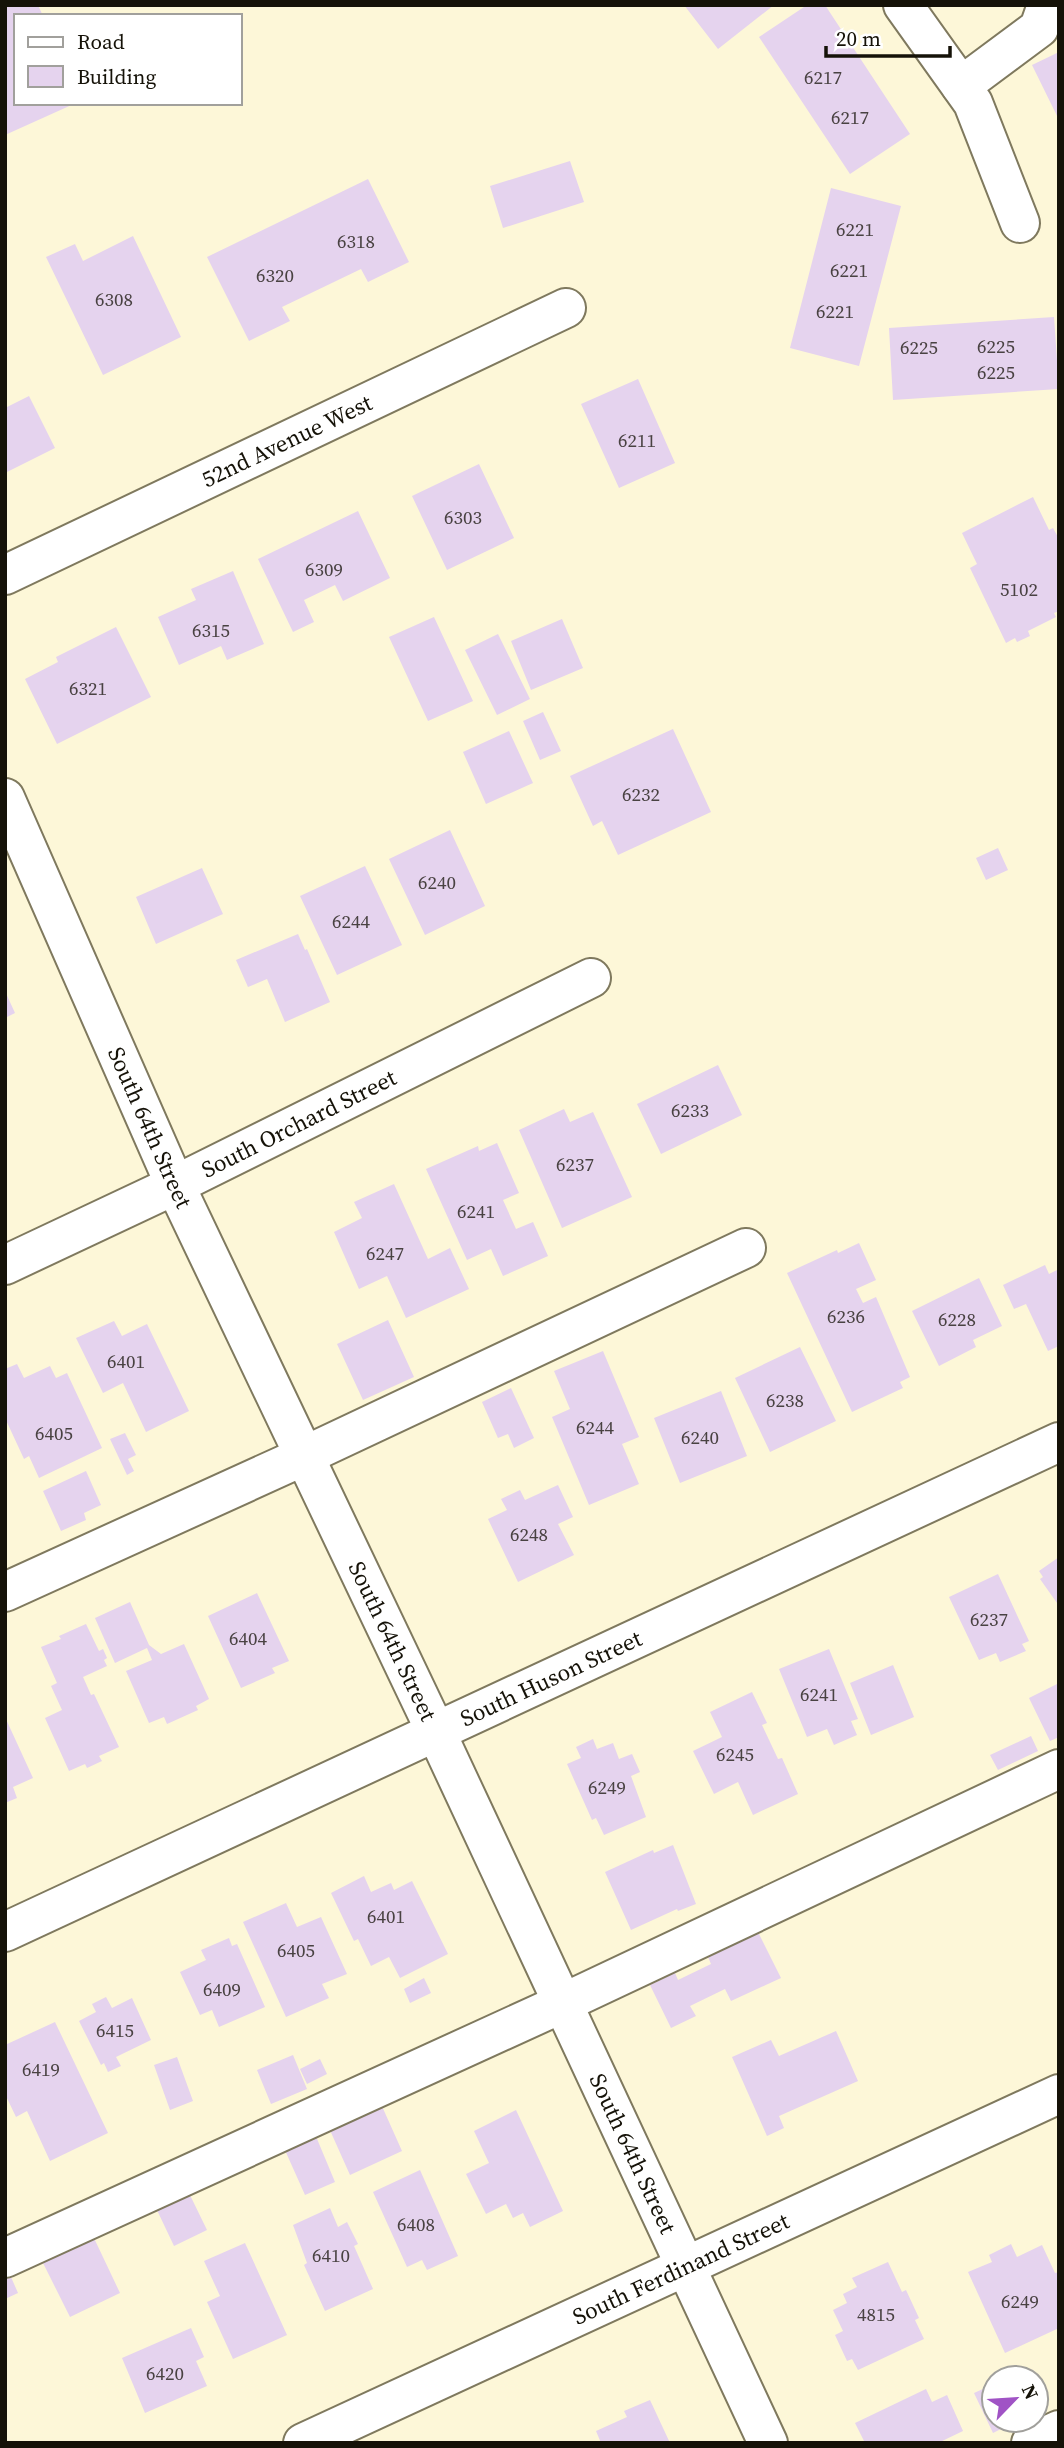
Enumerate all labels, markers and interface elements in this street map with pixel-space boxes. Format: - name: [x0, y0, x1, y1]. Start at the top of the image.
- legend: [14, 14, 242, 105]
- scale bar: [826, 14, 950, 58]
- text: 20 m: [836, 24, 881, 53]
- text: Road: [77, 27, 125, 56]
- text: Building: [77, 62, 156, 91]
- house number: 6217: [804, 64, 842, 90]
- house number: 6217: [831, 104, 869, 130]
- house number: 6221: [836, 216, 874, 242]
- house number: 6318: [337, 228, 375, 254]
- house number: 6221: [830, 257, 868, 283]
- house number: 6320: [256, 262, 294, 288]
- house number: 6308: [95, 286, 133, 312]
- house number: 6221: [816, 298, 854, 324]
- house number: 6225: [977, 333, 1015, 359]
- house number: 6225: [900, 334, 938, 360]
- house number: 6225: [977, 359, 1015, 385]
- street label: 52nd Avenue West: [196, 386, 378, 495]
- house number: 6211: [618, 427, 656, 453]
- house number: 6303: [444, 504, 482, 530]
- house number: 6309: [305, 556, 343, 582]
- house number: 5102: [1000, 576, 1038, 602]
- house number: 6315: [192, 617, 230, 643]
- house number: 6321: [69, 675, 107, 701]
- house number: 6232: [622, 781, 660, 807]
- house number: 6240: [418, 869, 456, 895]
- house number: 6244: [332, 908, 370, 934]
- street label: South 64th Street: [100, 1042, 200, 1214]
- street label: South Orchard Street: [196, 1061, 402, 1185]
- house number: 6233: [671, 1097, 709, 1123]
- house number: 6237: [556, 1151, 594, 1177]
- house number: 6241: [457, 1198, 495, 1224]
- house number: 6247: [366, 1240, 404, 1266]
- house number: 6236: [827, 1303, 865, 1329]
- house number: 6228: [938, 1306, 976, 1332]
- house number: 6401: [107, 1348, 145, 1374]
- house number: 6238: [766, 1387, 804, 1413]
- house number: 6244: [576, 1414, 614, 1440]
- house number: 6405: [35, 1420, 73, 1446]
- house number: 6240: [681, 1424, 719, 1450]
- house number: 6248: [510, 1521, 548, 1547]
- street label: South 64th Street: [341, 1556, 445, 1727]
- house number: 6237: [970, 1606, 1008, 1632]
- street label: South Huson Street: [455, 1622, 647, 1734]
- house number: 6404: [229, 1625, 267, 1651]
- house number: 6241: [800, 1681, 838, 1707]
- house number: 6245: [716, 1741, 754, 1767]
- house number: 6249: [588, 1774, 626, 1800]
- house number: 6401: [367, 1903, 405, 1929]
- house number: 6405: [277, 1937, 315, 1963]
- house number: 6409: [203, 1976, 241, 2002]
- house number: 6415: [96, 2017, 134, 2043]
- house number: 6419: [22, 2056, 60, 2082]
- street label: South 64th Street: [582, 2068, 684, 2239]
- street label: South Ferdinand Street: [567, 2205, 795, 2332]
- house number: 6408: [397, 2211, 435, 2237]
- house number: 6410: [312, 2242, 350, 2268]
- house number: 6249: [1001, 2288, 1039, 2314]
- house number: 4815: [857, 2301, 895, 2327]
- house number: 6420: [146, 2360, 184, 2386]
- north arrow: [980, 2364, 1050, 2434]
- text: N: [1016, 2380, 1045, 2404]

